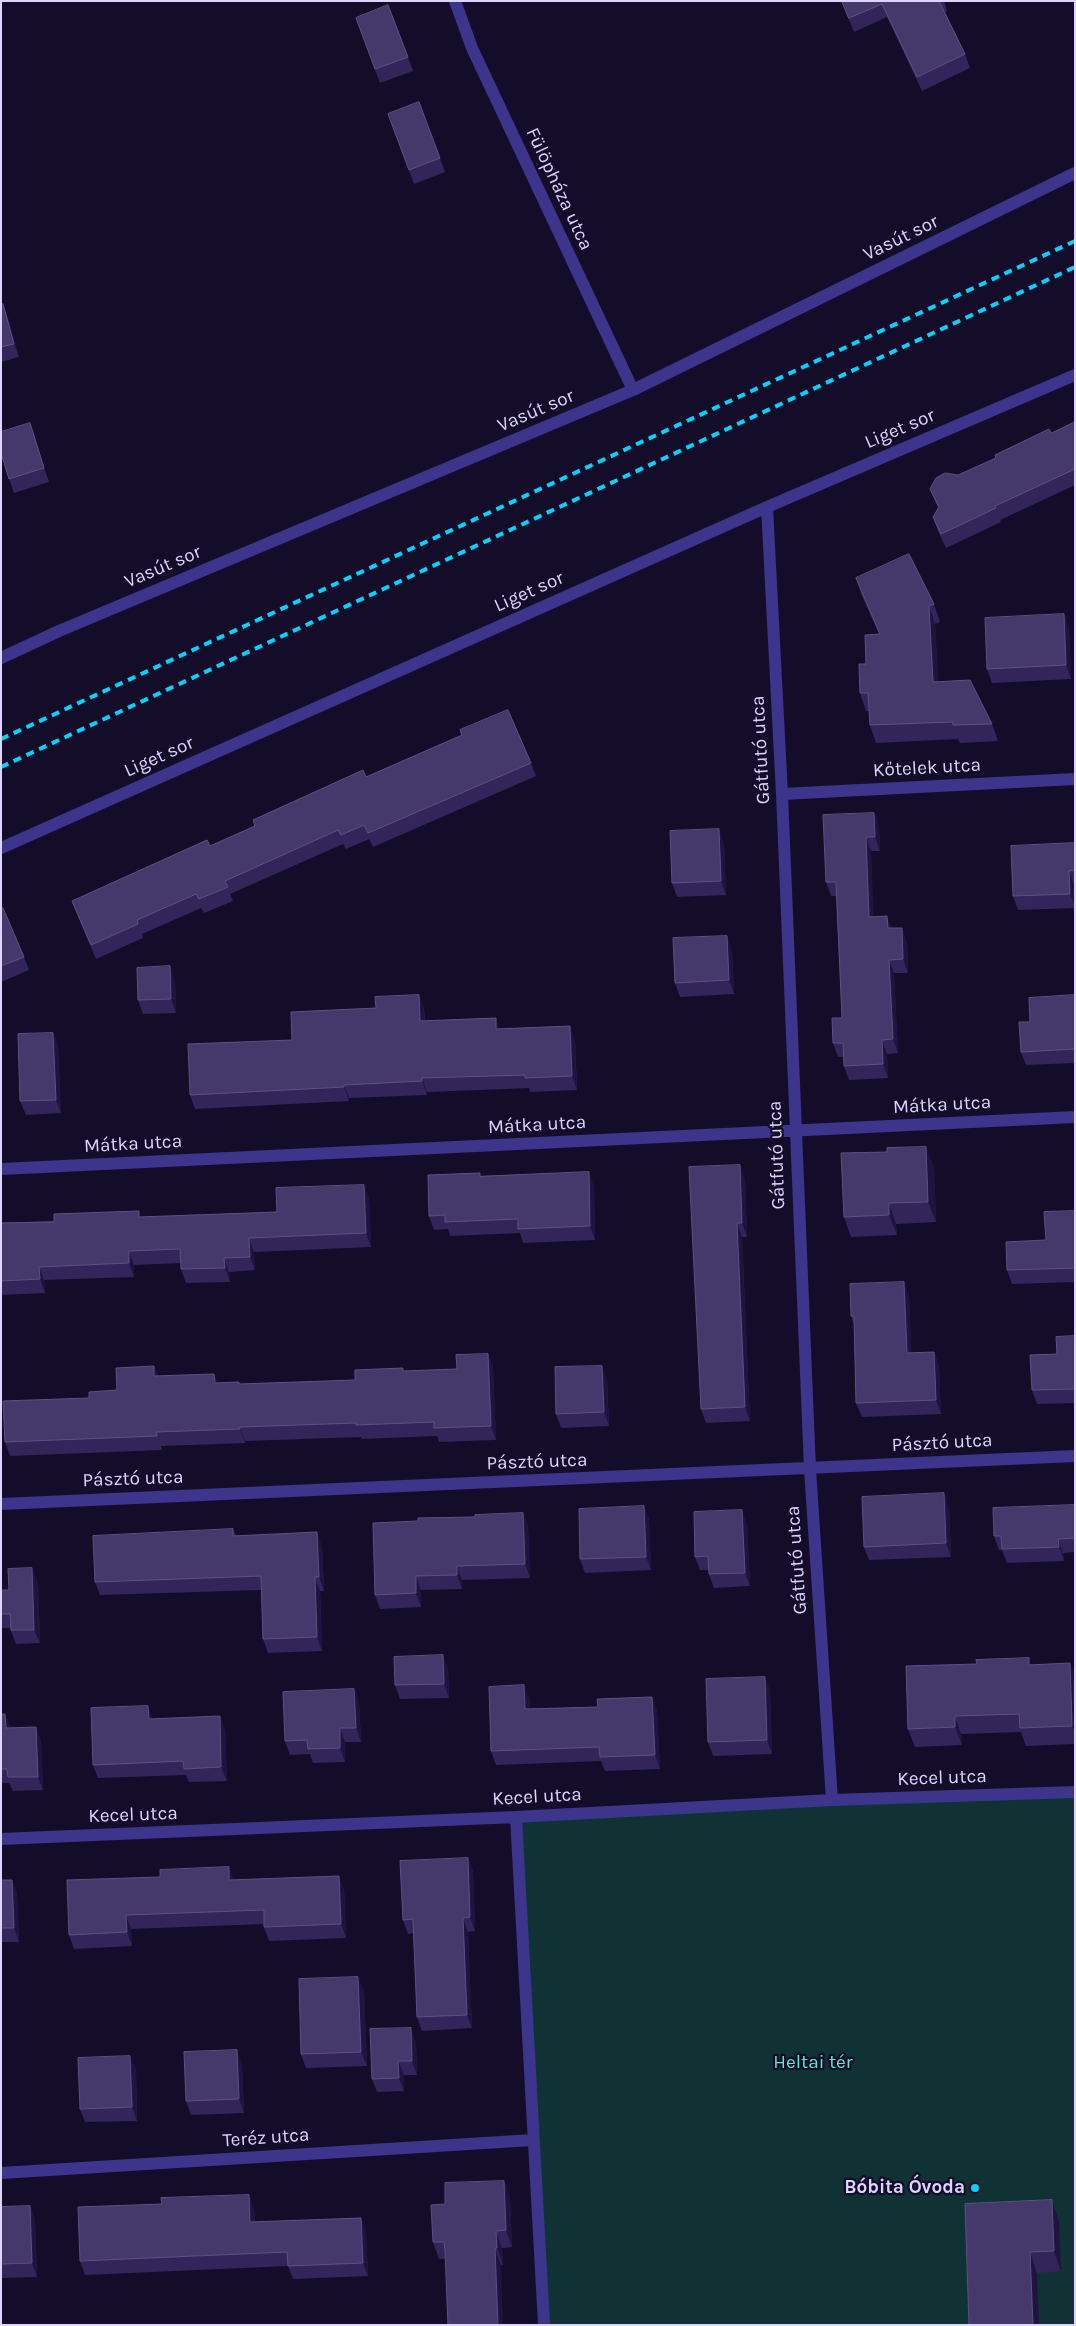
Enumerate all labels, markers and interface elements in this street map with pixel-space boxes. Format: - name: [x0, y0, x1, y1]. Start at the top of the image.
- street label: Fülöpháza utca: [521, 124, 597, 254]
- street label: Vasút sor: [860, 210, 942, 266]
- street label: Vasút sor: [494, 385, 578, 437]
- street label: Liget sor: [862, 404, 938, 454]
- street label: Vasút sor: [121, 541, 205, 593]
- street label: Liget sor: [491, 567, 567, 617]
- street label: Gátfutó utca: [747, 695, 775, 805]
- street label: Liget sor: [121, 732, 197, 782]
- street label: Kőtelek utca: [872, 754, 982, 782]
- street label: Mátka utca: [892, 1091, 992, 1119]
- street label: Gátfutó utca: [764, 1100, 790, 1210]
- street label: Mátka utca: [487, 1111, 587, 1139]
- street label: Mátka utca: [83, 1130, 183, 1158]
- street label: Pásztó utca: [891, 1429, 993, 1457]
- street label: Pásztó utca: [486, 1449, 588, 1475]
- street label: Pásztó utca: [82, 1466, 184, 1492]
- street label: Gátfutó utca: [782, 1505, 812, 1615]
- street label: Kecel utca: [897, 1765, 987, 1791]
- street label: Kecel utca: [492, 1783, 582, 1811]
- street label: Kecel utca: [88, 1802, 178, 1828]
- park label: Heltai tér: [773, 2052, 853, 2074]
- street label: Teréz utca: [222, 2124, 310, 2152]
- place label: Bóbita Óvoda: [844, 2177, 965, 2199]
- marker: Bóbita Óvoda: [969, 2182, 981, 2194]

